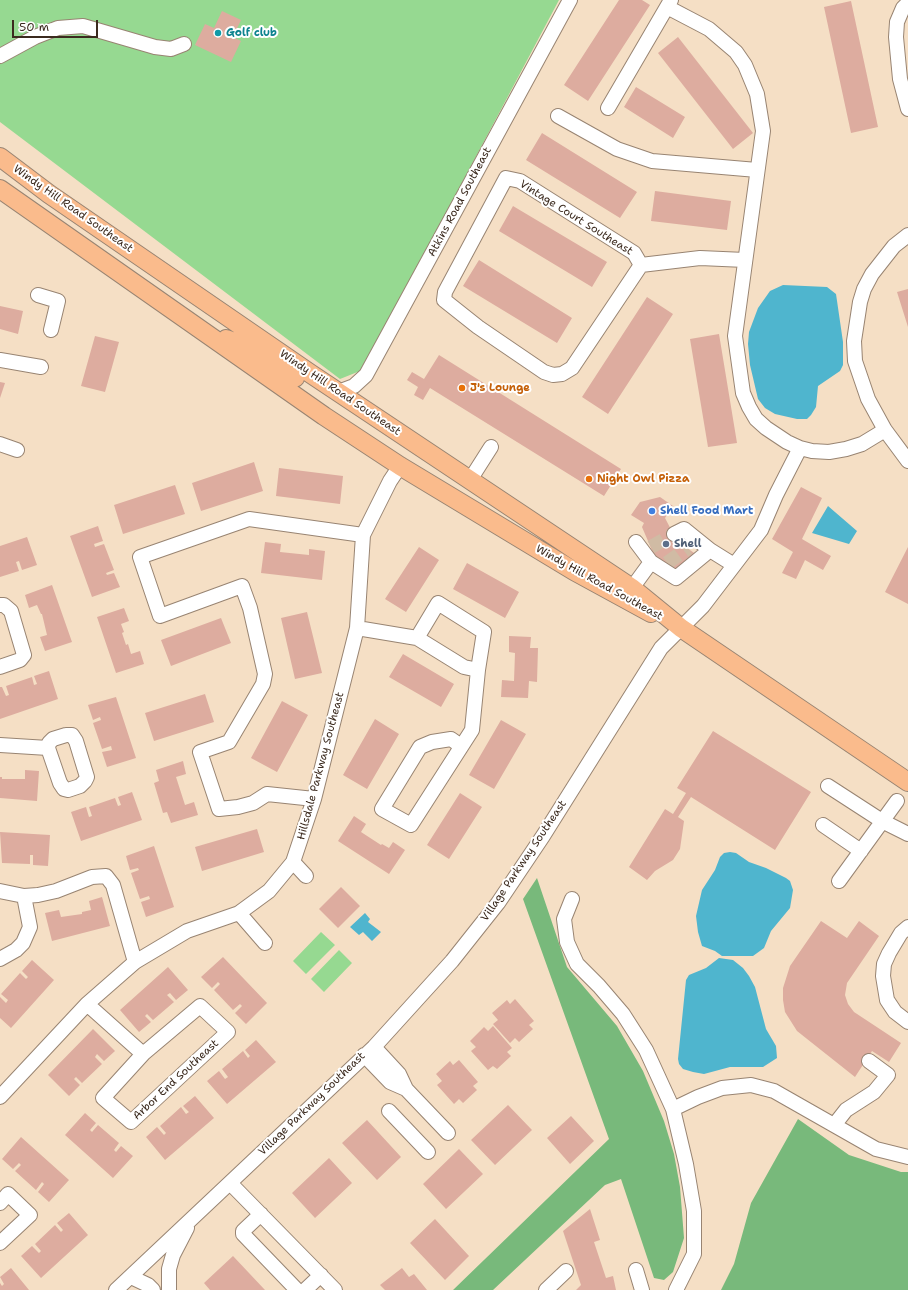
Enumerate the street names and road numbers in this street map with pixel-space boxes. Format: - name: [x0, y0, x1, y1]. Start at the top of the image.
- street label: Atkins Road Southeast: [426, 145, 494, 259]
- street label: Windy Hill Road Southeast: [11, 163, 135, 255]
- street label: Vintage Court Southeast: [517, 178, 635, 258]
- street label: Windy Hill Road Southeast: [277, 348, 403, 438]
- street label: Windy Hill Road Southeast: [533, 543, 665, 623]
- street label: Hillsdale Parkway Southeast: [295, 691, 347, 841]
- street label: Village Parkway Southeast: [478, 798, 570, 924]
- street label: Arbor End Southeast: [131, 1037, 221, 1123]
- street label: Village Parkway Southeast: [256, 1049, 368, 1159]

